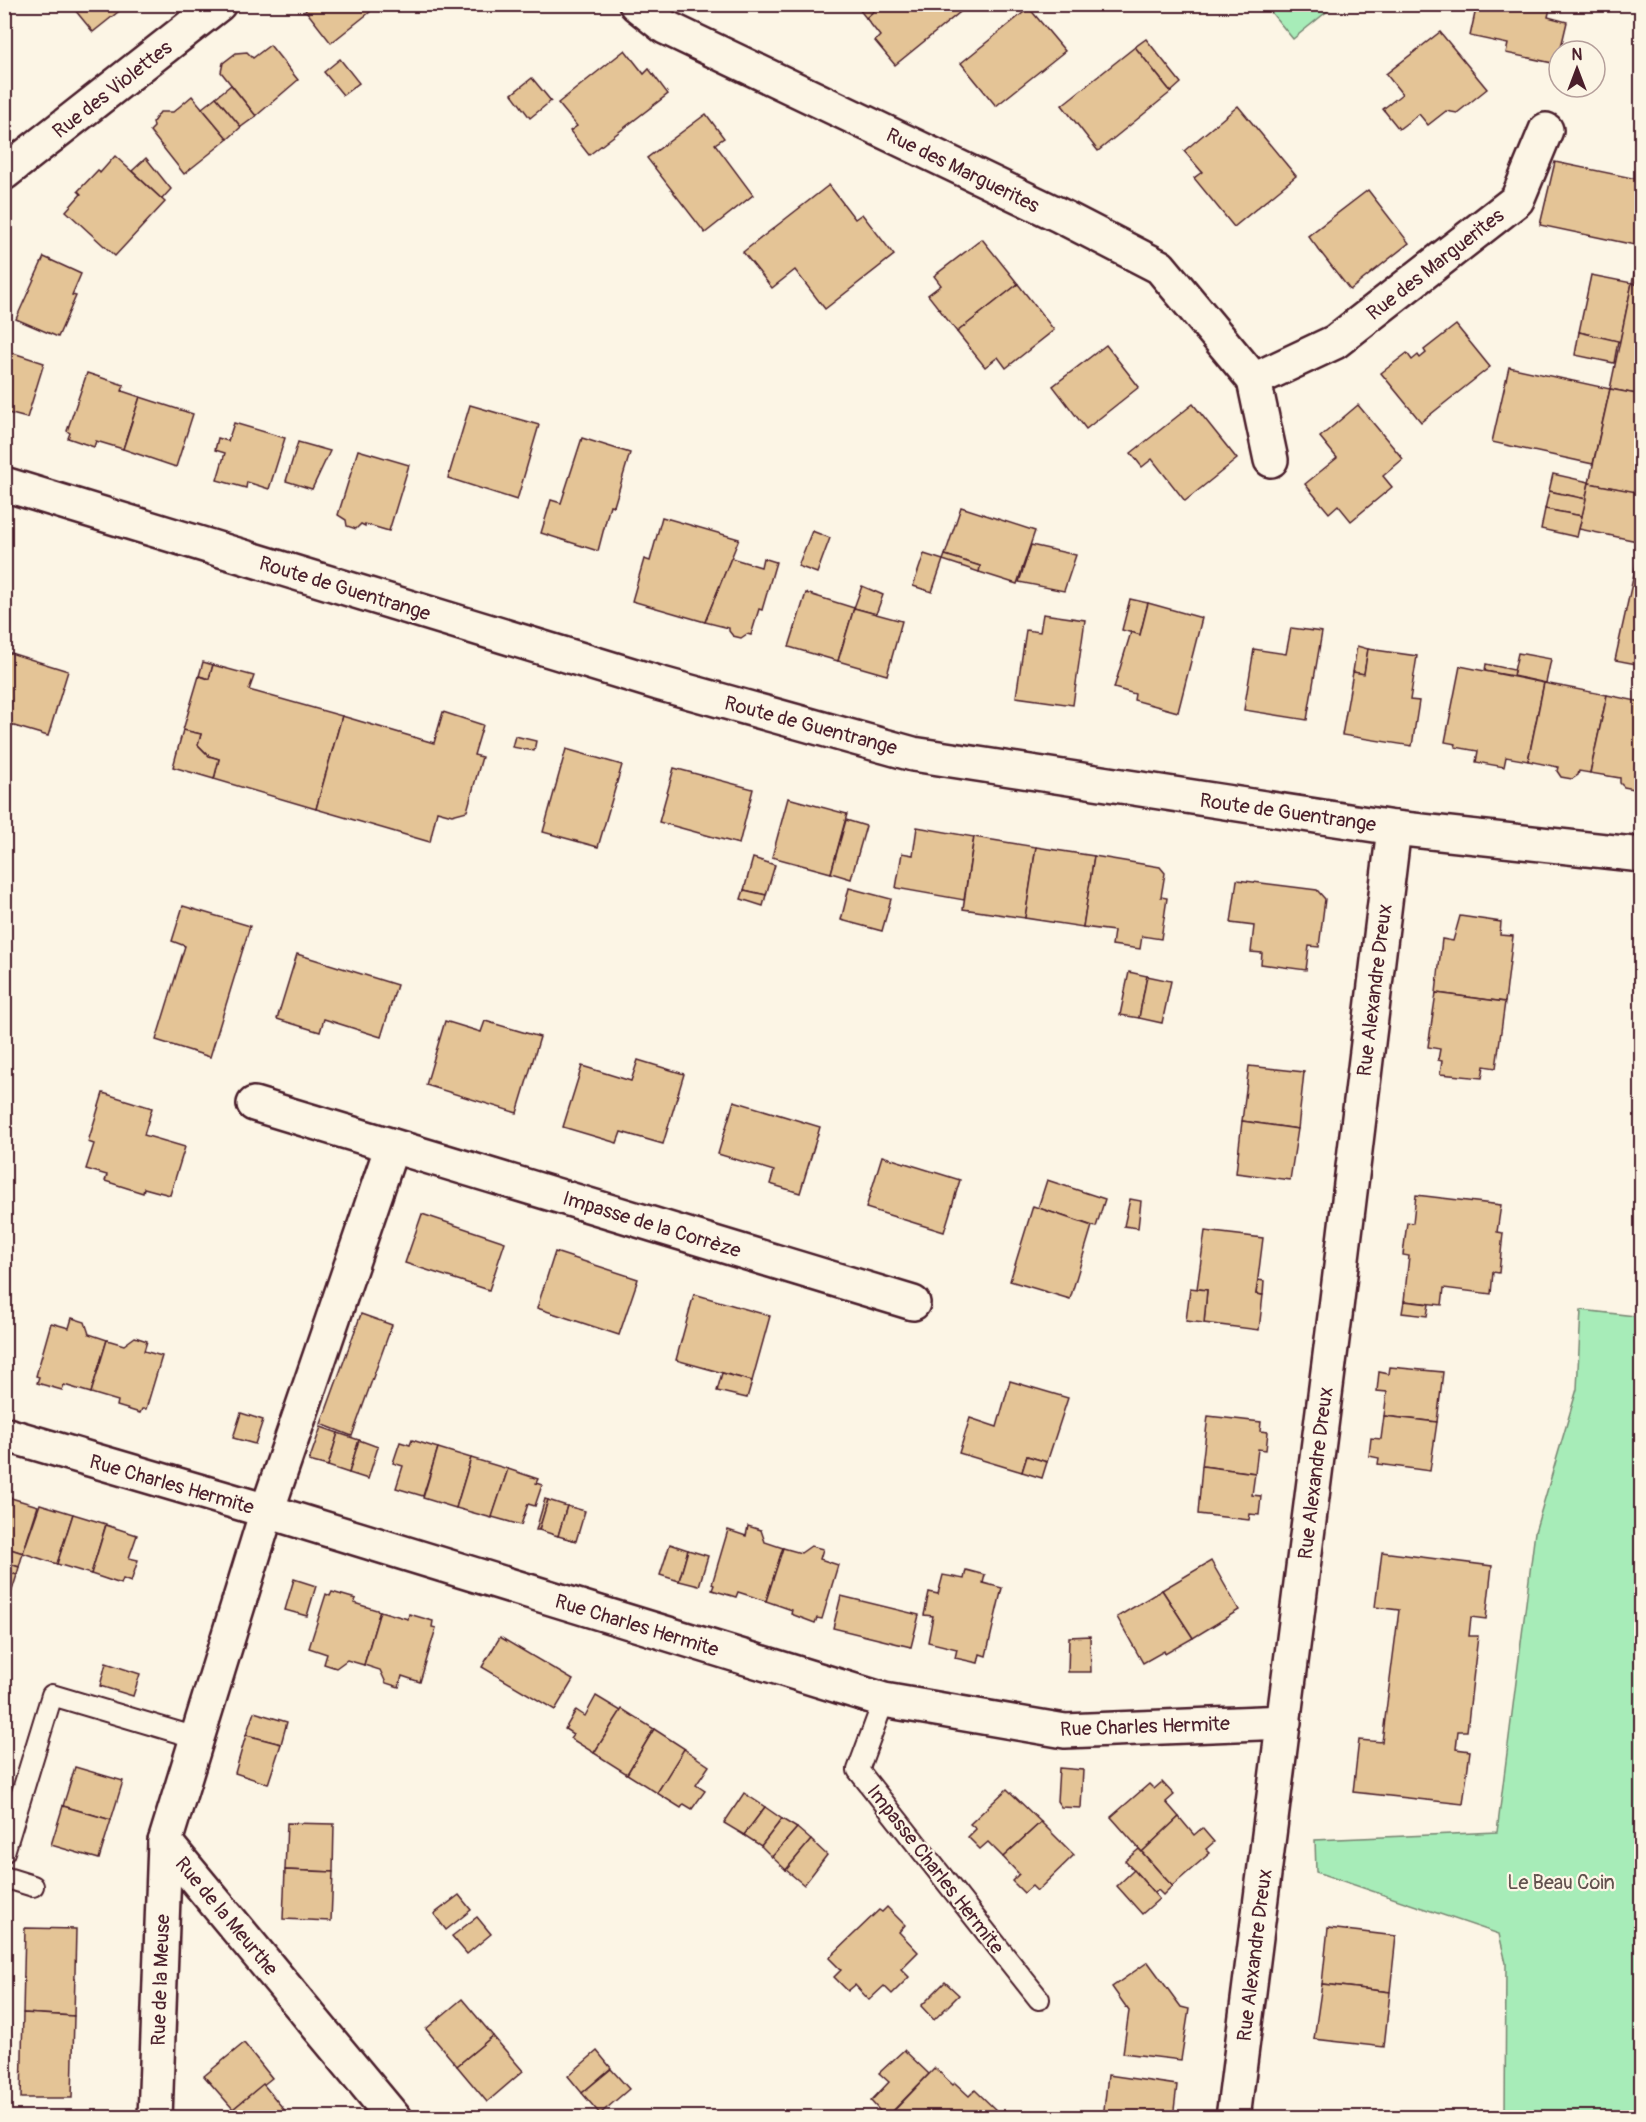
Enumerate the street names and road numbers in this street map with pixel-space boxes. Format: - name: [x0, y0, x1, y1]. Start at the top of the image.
- street label: Rue des Violettes: [48, 35, 177, 144]
- street label: Rue des Marguerites: [882, 123, 1044, 218]
- street label: Rue des Marguerites: [1362, 203, 1509, 326]
- street label: Route de Guentrange: [256, 551, 434, 626]
- street label: Route de Guentrange: [722, 690, 900, 761]
- street label: Route de Guentrange: [1198, 788, 1378, 837]
- street label: Rue Alexandre Dreux: [1352, 902, 1397, 1078]
- street label: Impasse de la Corrèze: [560, 1185, 744, 1264]
- street label: Rue Alexandre Dreux: [1293, 1385, 1338, 1561]
- street label: Rue Charles Hermite: [87, 1449, 257, 1520]
- street label: Rue Charles Hermite: [552, 1589, 722, 1662]
- street label: Rue Charles Hermite: [1060, 1711, 1231, 1742]
- street label: Impasse Charles Hermite: [862, 1780, 1010, 1959]
- street label: Rue de la Meurthe: [170, 1852, 284, 1981]
- street label: Rue Alexandre Dreux: [1232, 1867, 1277, 2043]
- street label: Rue de la Meuse: [146, 1914, 175, 2046]

